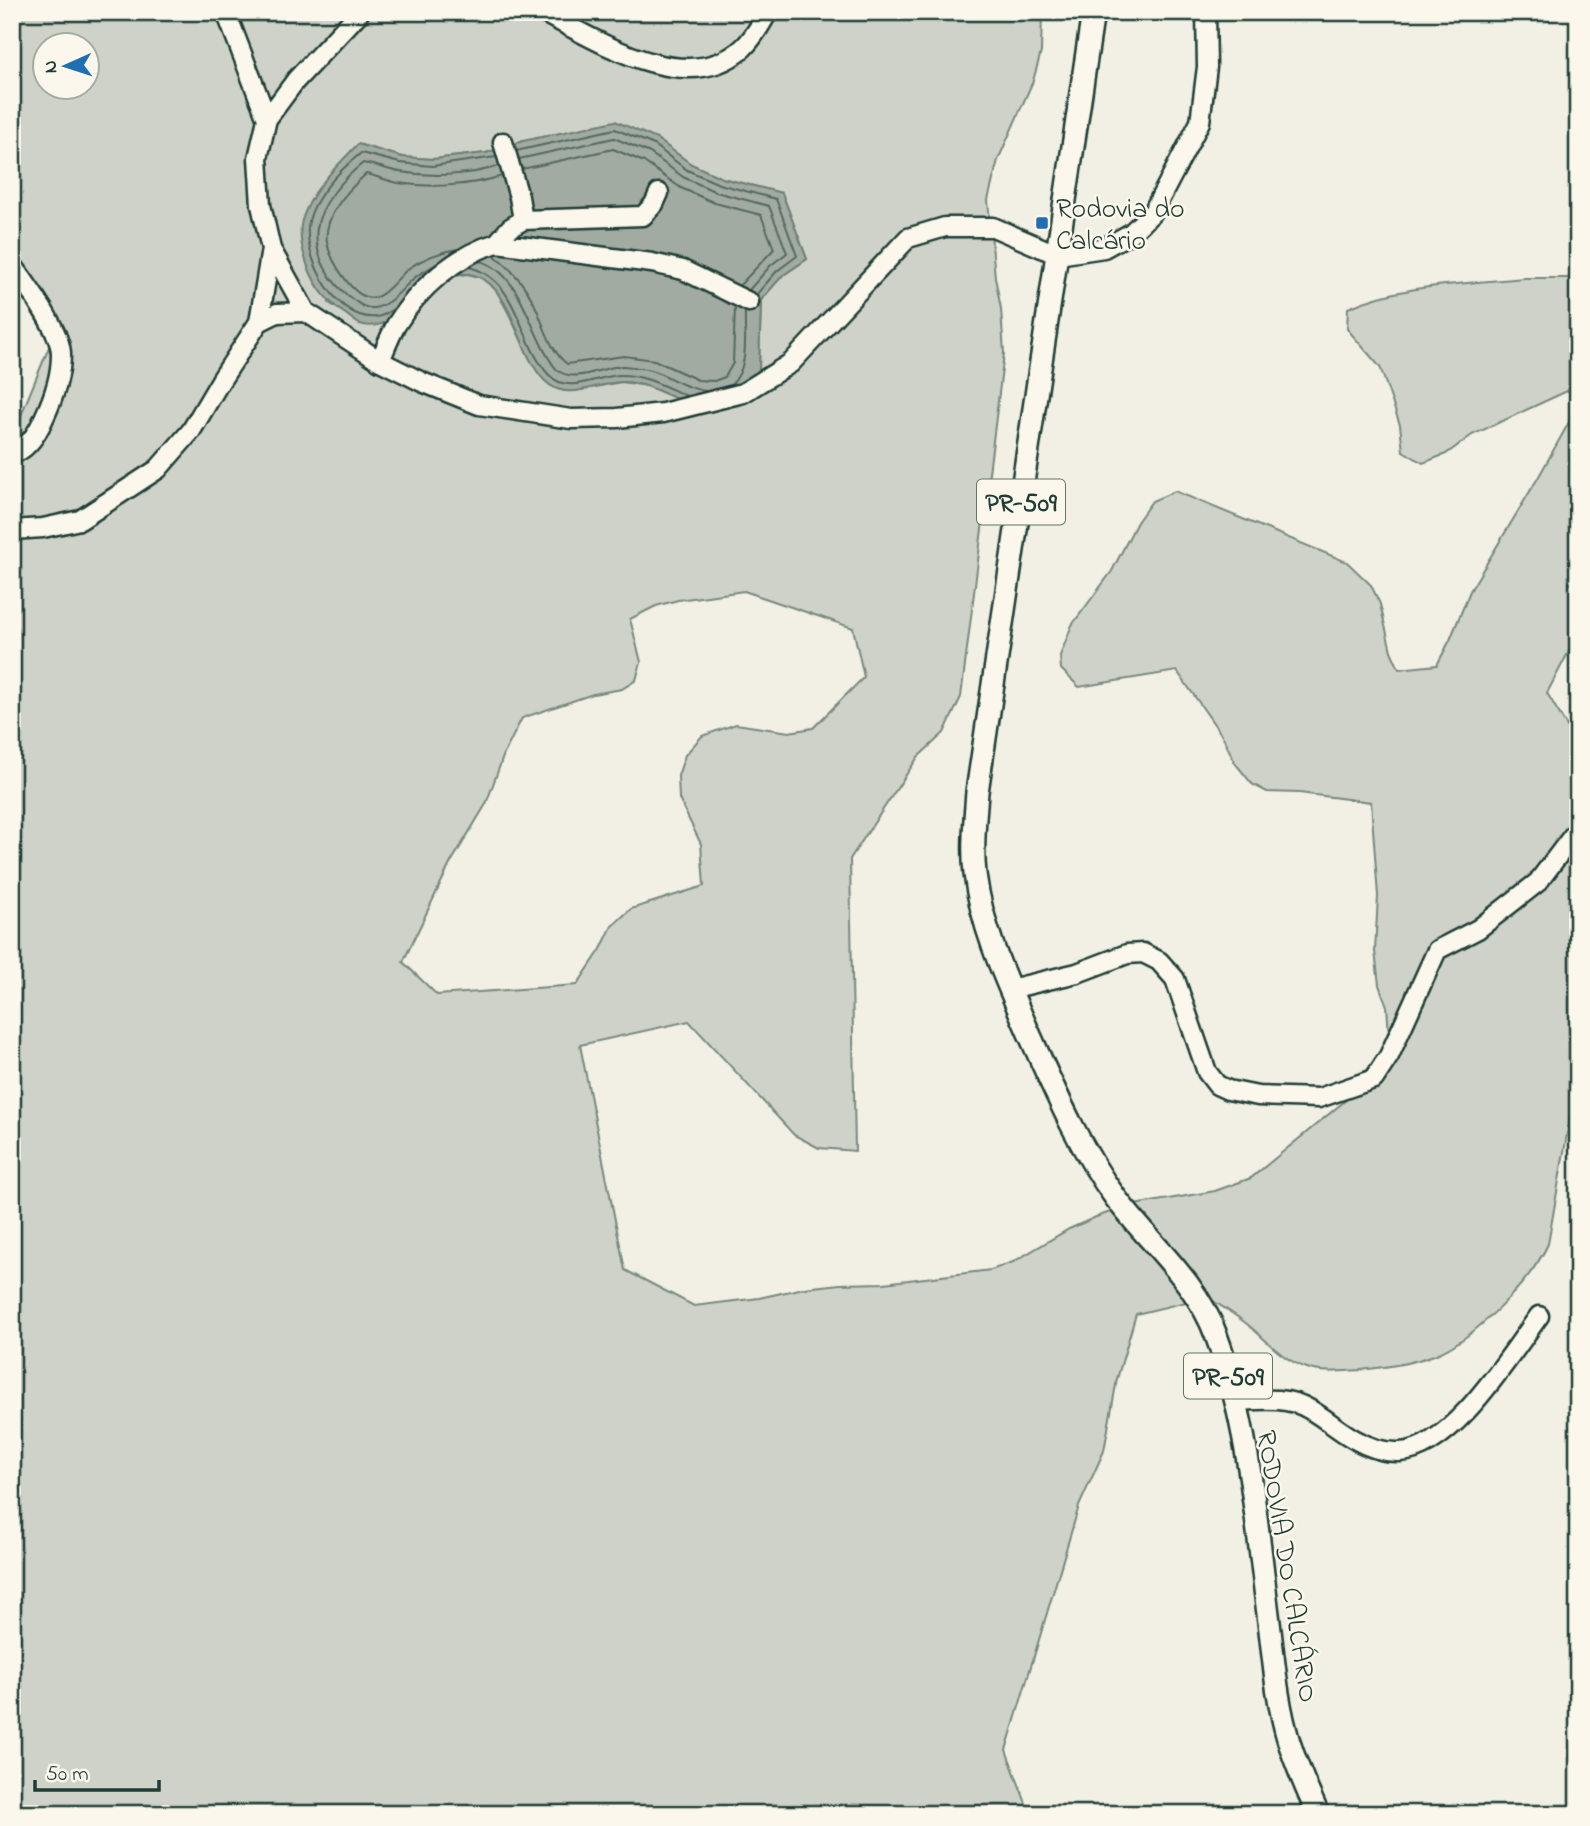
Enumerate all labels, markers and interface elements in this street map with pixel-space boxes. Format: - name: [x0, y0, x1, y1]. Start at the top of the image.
- north arrow: [32, 32, 102, 102]
- text: N: [38, 59, 65, 74]
- place label: Rodovia do Calcário: [1056, 190, 1185, 263]
- marker: Rodovia do Calcário: [1034, 215, 1050, 231]
- road number: PR-509: [977, 480, 1065, 524]
- road number: PR-509: [1184, 1354, 1272, 1399]
- street label: RODOVIA DO CALCÁRIO: [1244, 1427, 1327, 1706]
- scale bar: [35, 1749, 159, 1793]
- text: 50 m: [46, 1760, 89, 1790]

